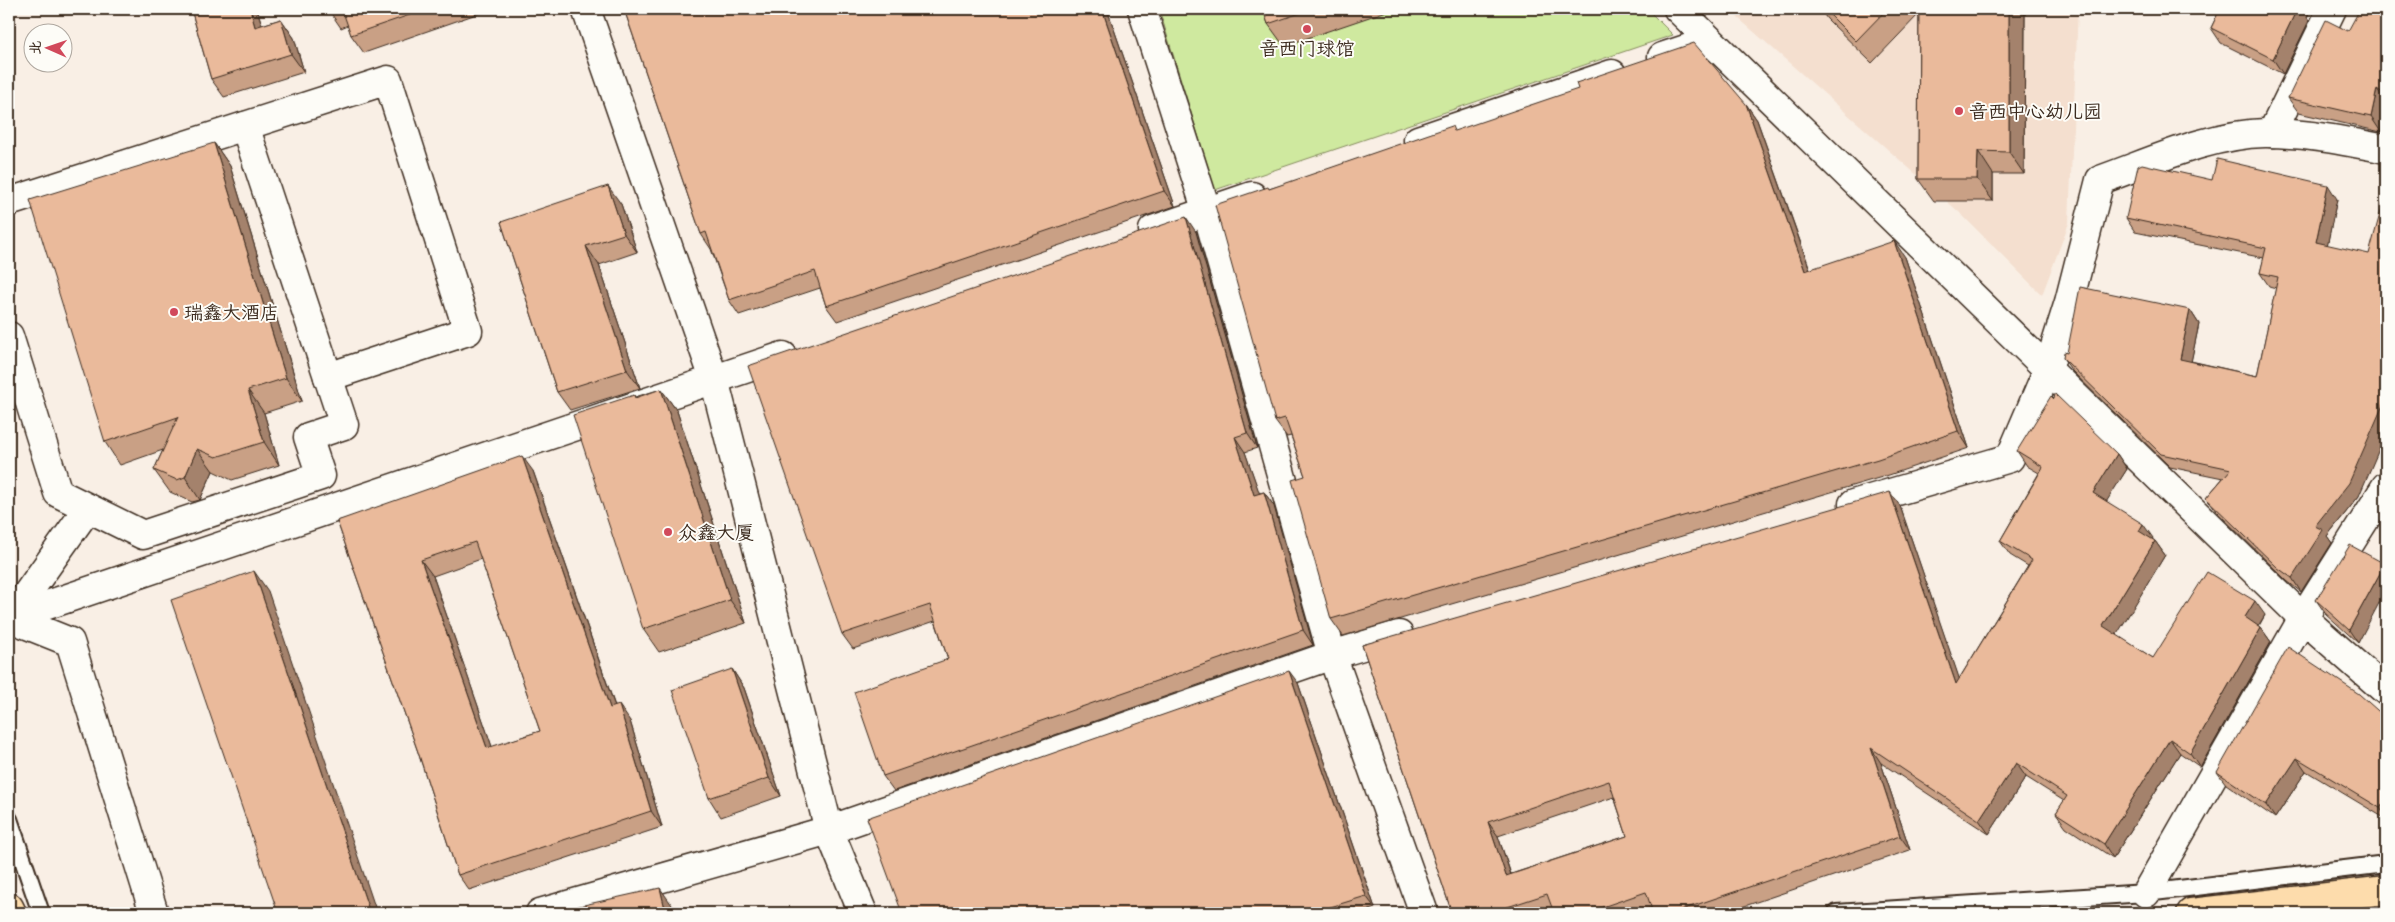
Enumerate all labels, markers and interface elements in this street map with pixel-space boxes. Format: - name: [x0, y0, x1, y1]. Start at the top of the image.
- north arrow: [22, 22, 72, 72]
- marker: 音西门球馆: [1301, 23, 1313, 35]
- place label: 音西门球馆: [1259, 35, 1355, 61]
- text: 北: [25, 40, 44, 55]
- place label: 音西中心幼儿园: [1969, 98, 2102, 124]
- marker: 音西中心幼儿园: [1953, 105, 1965, 117]
- place label: 瑞鑫大酒店: [184, 299, 279, 325]
- marker: 瑞鑫大酒店: [168, 306, 180, 318]
- place label: 众鑫大厦: [678, 519, 754, 545]
- marker: 众鑫大厦: [662, 526, 674, 538]

